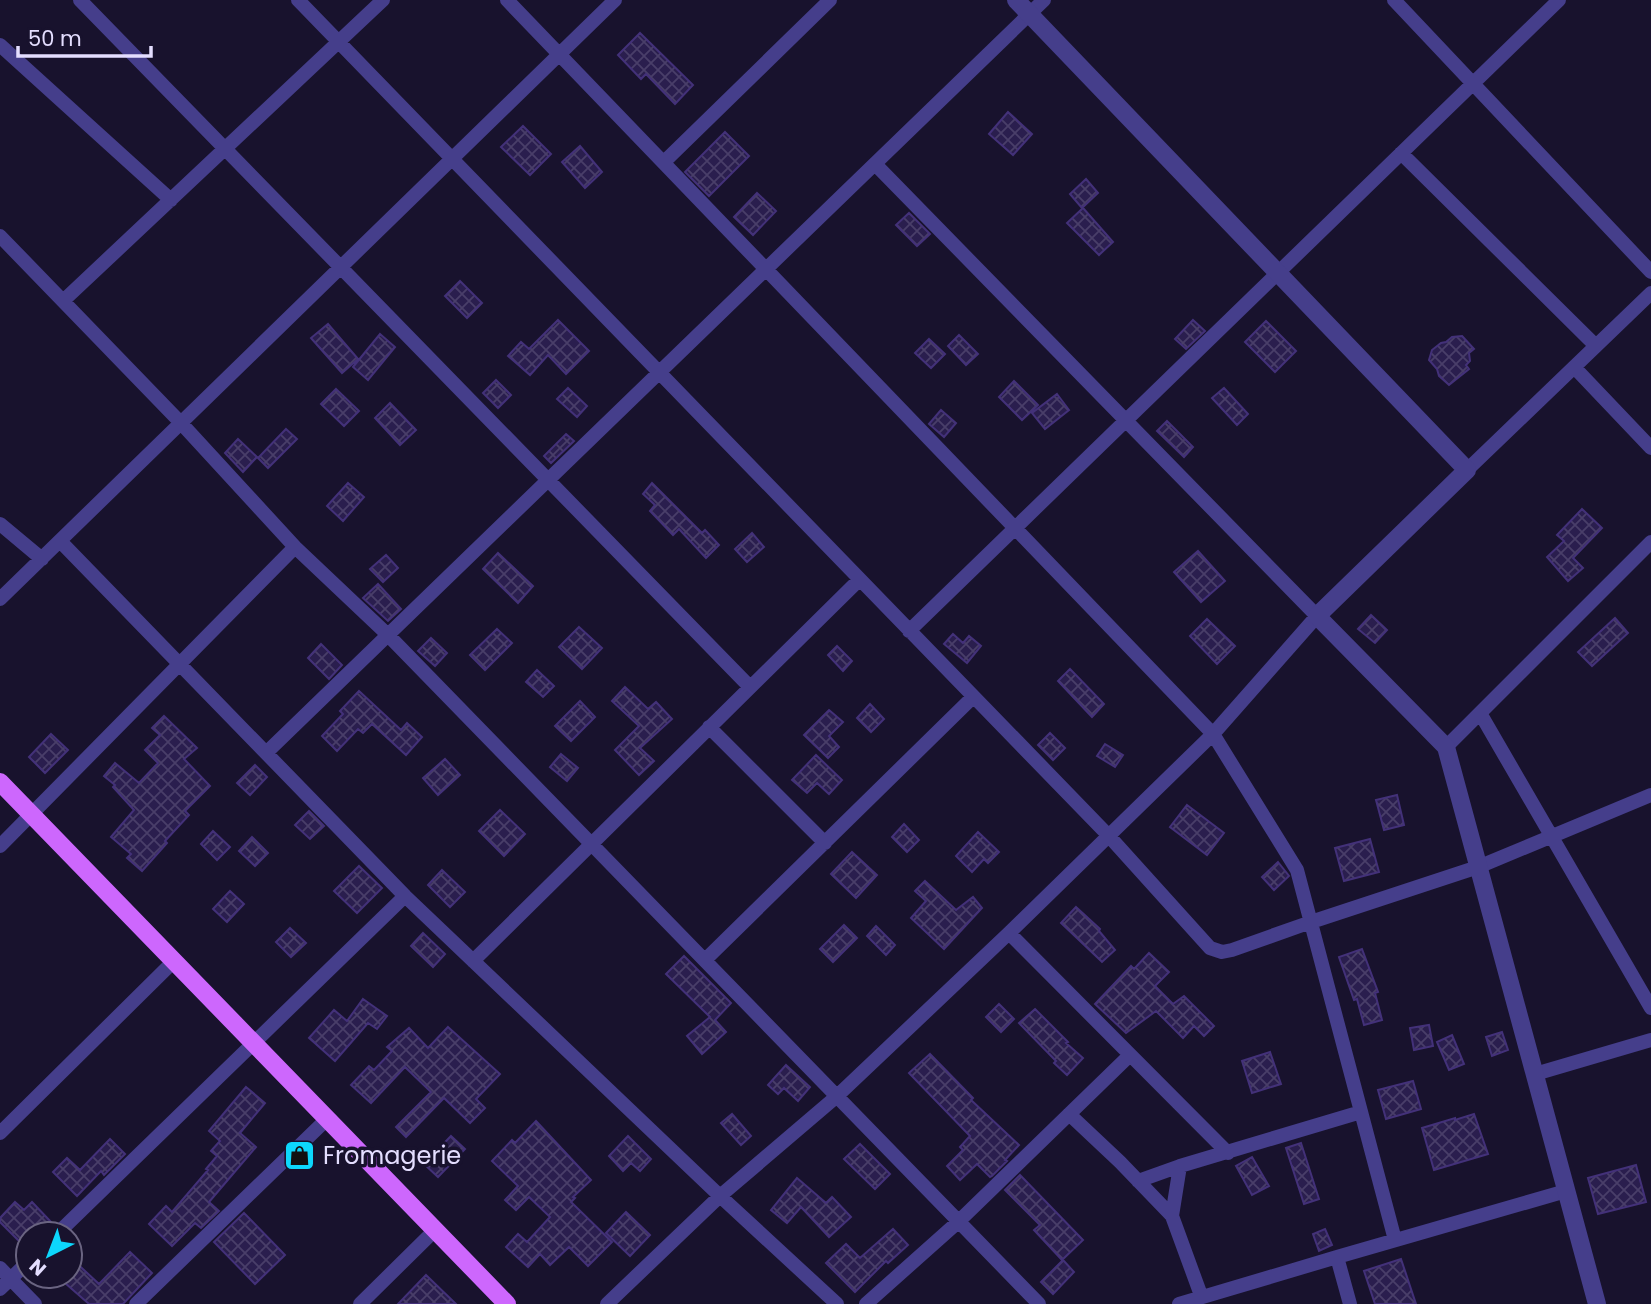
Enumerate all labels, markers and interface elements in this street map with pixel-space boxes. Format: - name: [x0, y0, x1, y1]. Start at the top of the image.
- scale bar: [18, 14, 150, 58]
- text: 50 m: [28, 24, 82, 53]
- shop icon: Fromagerie: [283, 1139, 317, 1173]
- place label: Fromagerie: [323, 1139, 461, 1172]
- north arrow: [14, 1220, 84, 1290]
- text: N: [24, 1252, 52, 1282]

